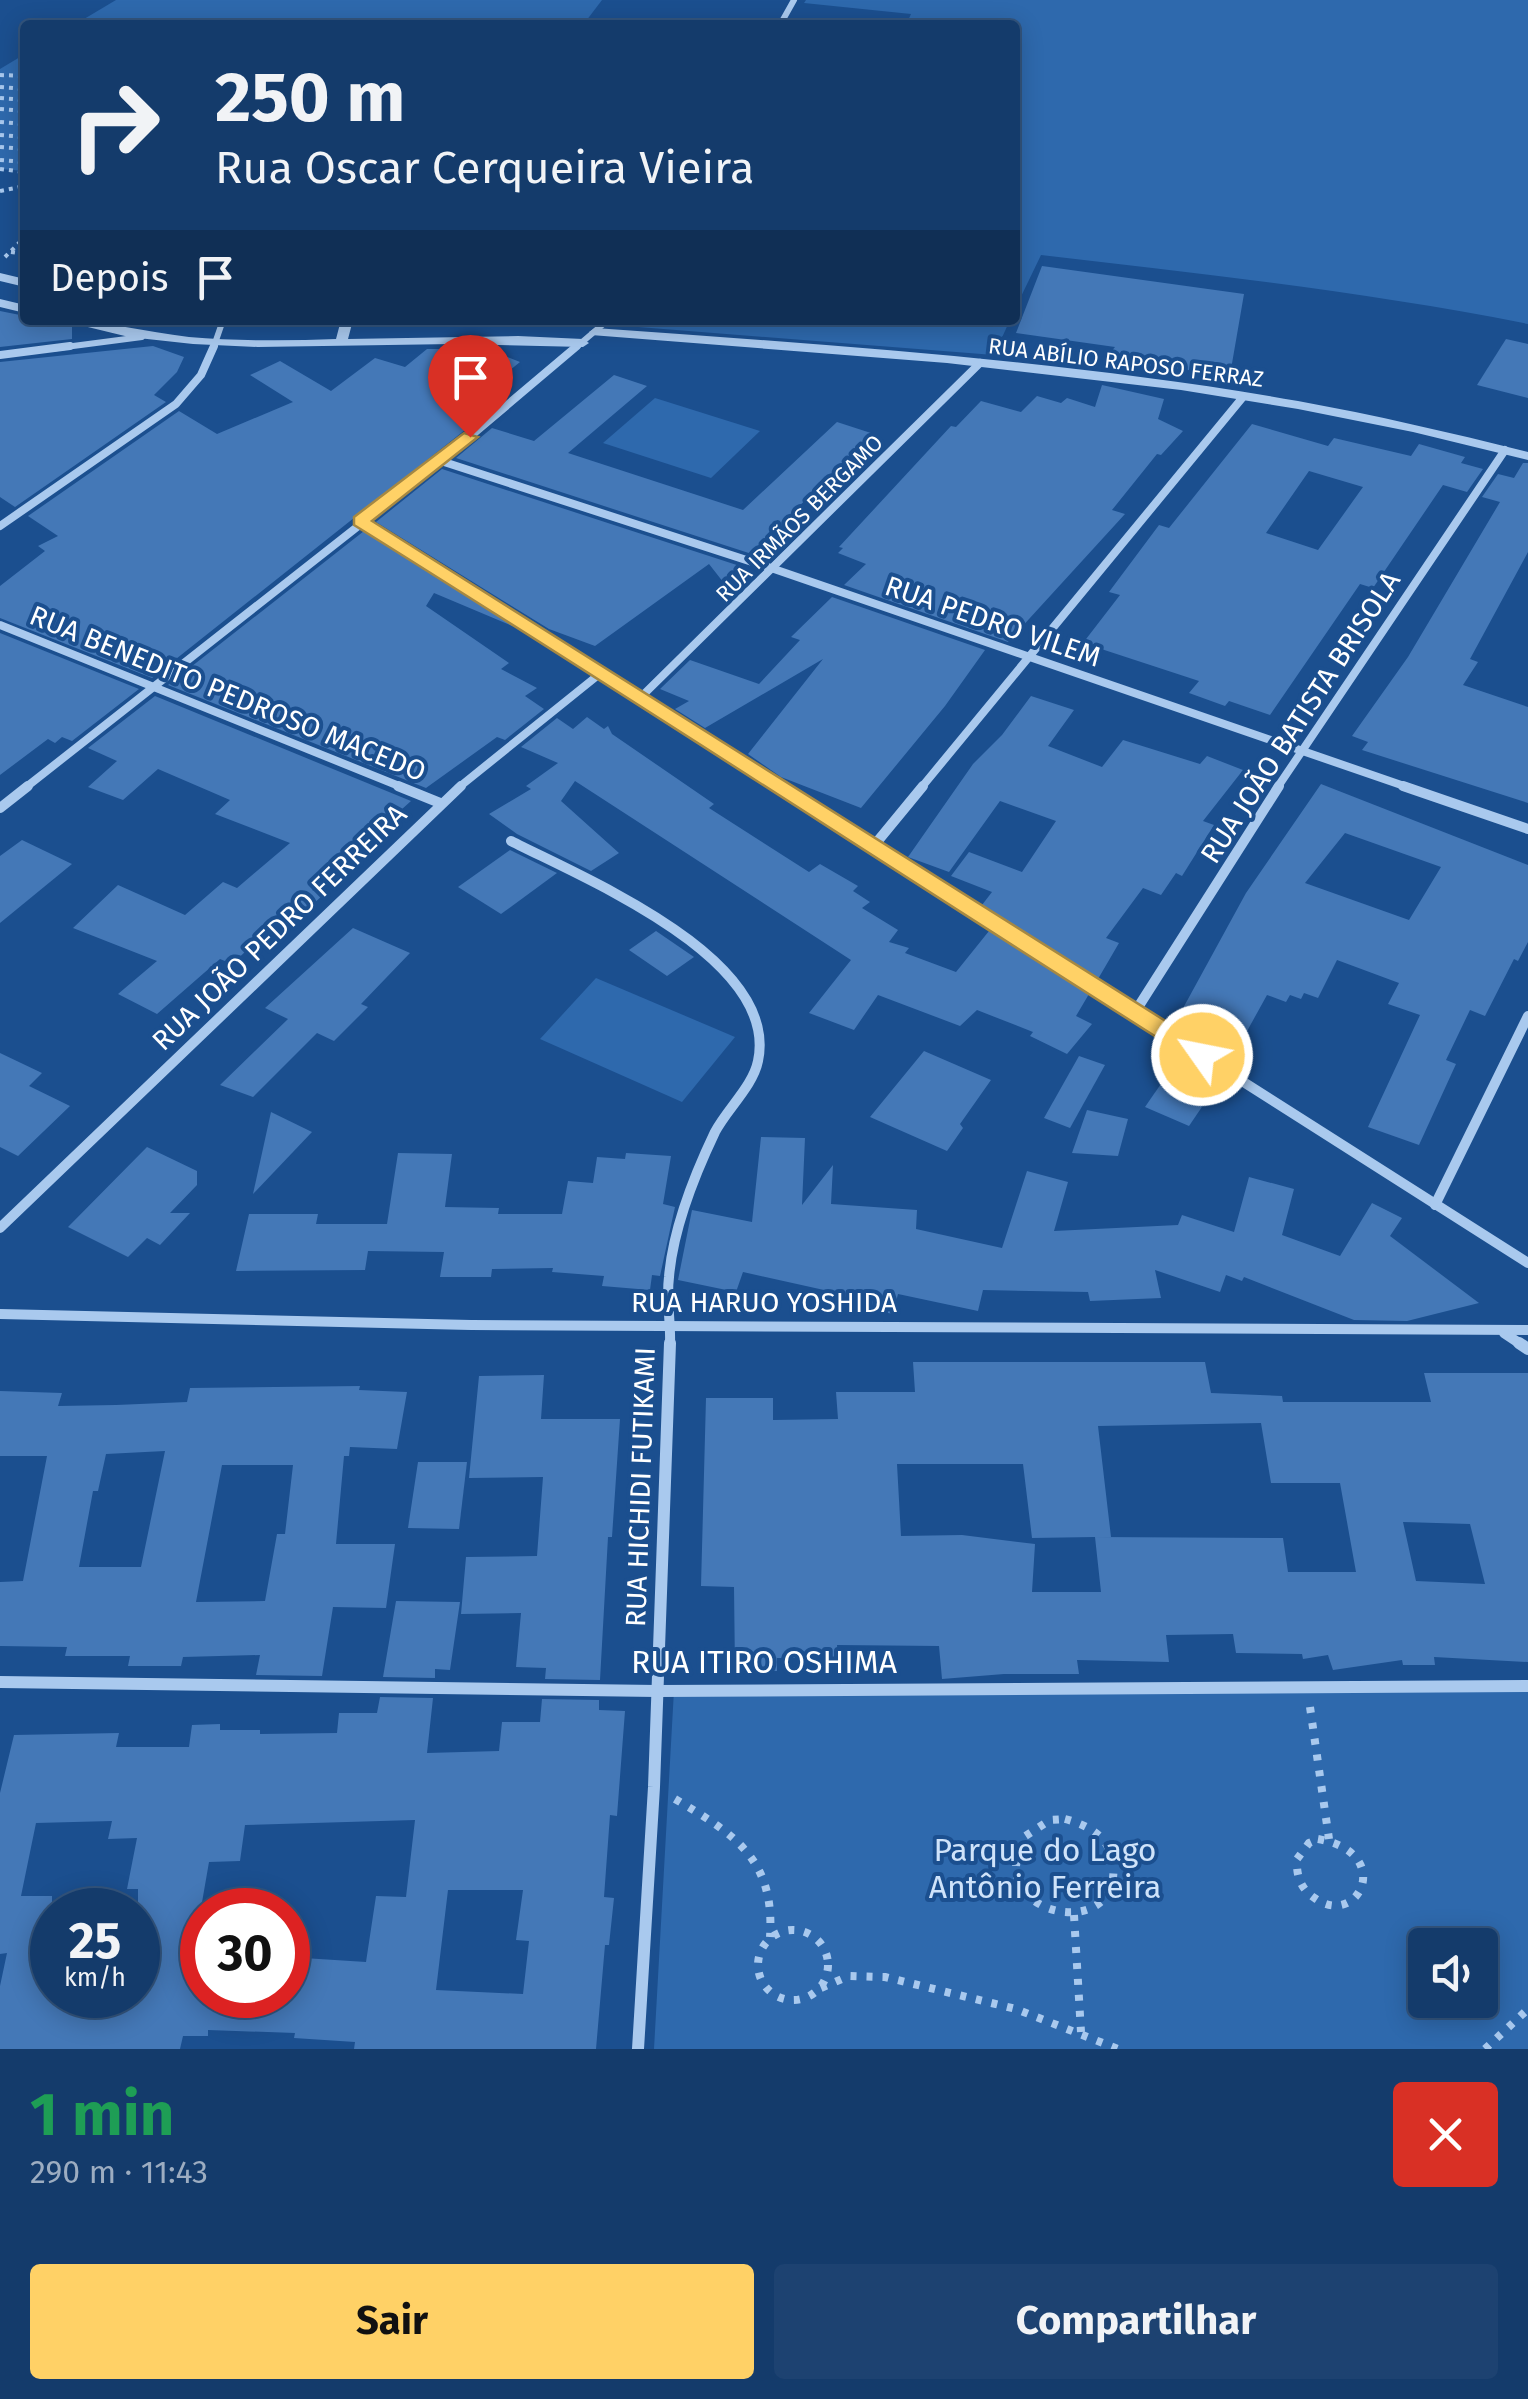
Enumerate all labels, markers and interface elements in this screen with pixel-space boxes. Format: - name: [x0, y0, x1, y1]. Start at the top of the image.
- text: 250 m: [215, 56, 405, 140]
- icon: right: [50, 60, 180, 190]
- text: Rua Oscar Cerqueira Vieira: [215, 141, 754, 195]
- icon: arrive: [188, 250, 243, 305]
- text: Depois: [50, 255, 168, 301]
- street label: RUA ABÍLIO RAPOSO FERRAZ: [987, 332, 1265, 393]
- pin: [428, 335, 513, 438]
- icon: arrive: [443, 350, 498, 405]
- street label: RUA IRMÃOS BERGAMO: [710, 429, 889, 608]
- street label: RUA JOÃO BATISTA BRISOLA: [1194, 565, 1407, 869]
- street label: RUA PEDRO VILEM: [881, 569, 1105, 674]
- street label: RUA BENEDITO PEDROSO MACEDO: [25, 599, 431, 788]
- street label: RUA JOÃO PEDRO FERREIRA: [146, 797, 413, 1057]
- position arrow: [1150, 1003, 1254, 1107]
- street label: RUA HARUO YOSHIDA: [631, 1286, 897, 1319]
- street label: RUA HICHIDI FUTIKAMI: [619, 1346, 662, 1628]
- street label: RUA ITIRO OSHIMA: [631, 1643, 898, 1681]
- park label: Parque do Lago Antônio Ferreira: [929, 1831, 1161, 1906]
- speed limit sign: 30: [180, 1888, 310, 2018]
- text: 25: [69, 1911, 121, 1971]
- map controls: [1408, 1928, 1498, 2018]
- button: sound: [1408, 1928, 1498, 2018]
- text: km/h: [64, 1963, 126, 1993]
- text: 1 min: [30, 2079, 174, 2151]
- button: close: [1393, 2082, 1498, 2187]
- text: 290 m · 11:43: [30, 2153, 208, 2191]
- button: Sair: [30, 2264, 754, 2379]
- button: Compartilhar: [774, 2264, 1498, 2379]

